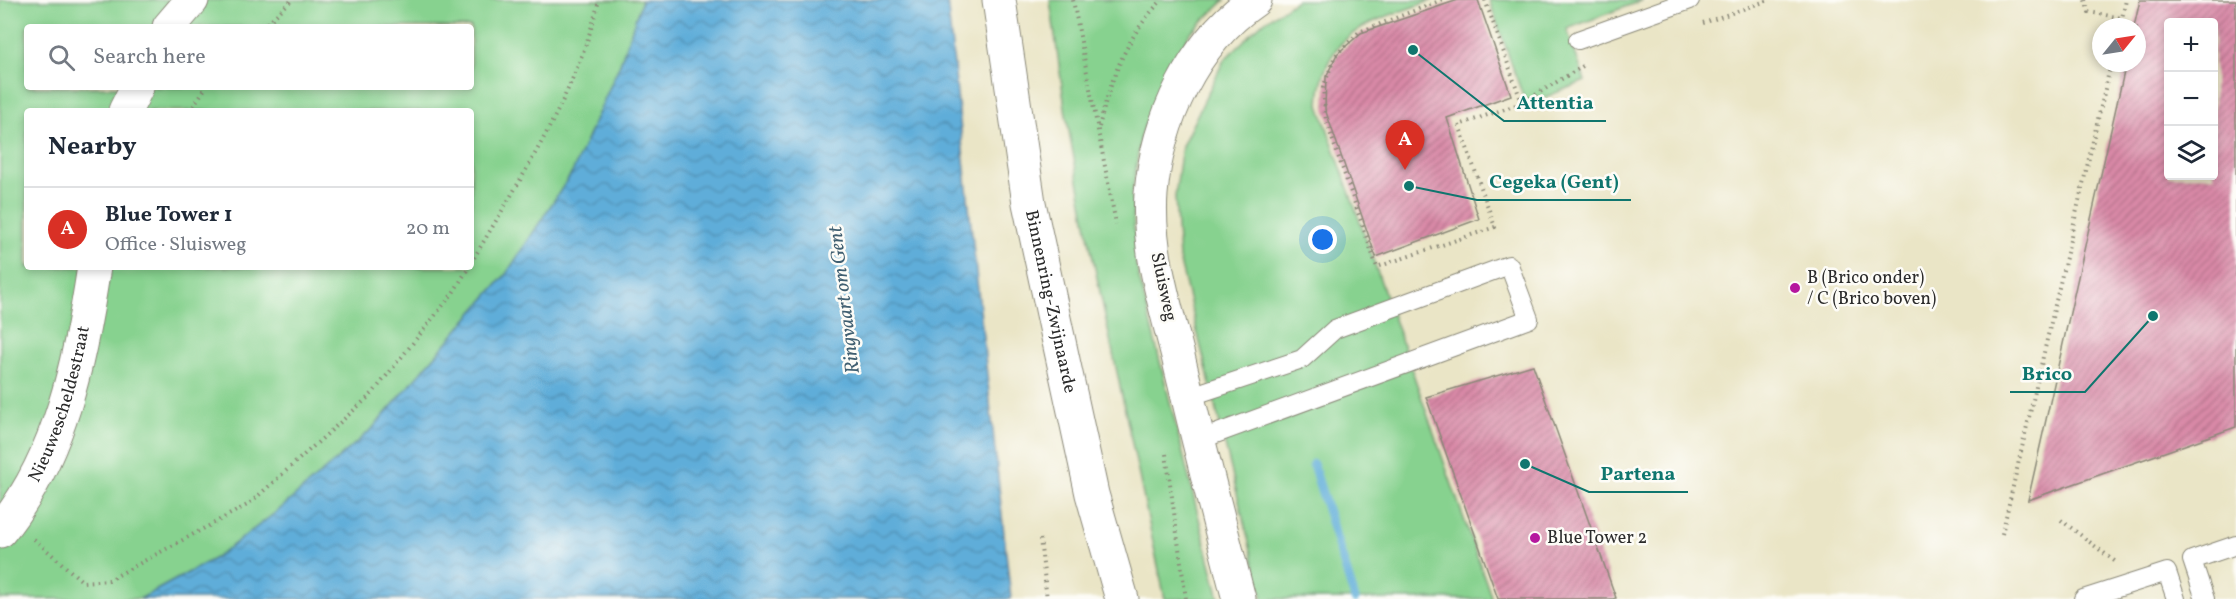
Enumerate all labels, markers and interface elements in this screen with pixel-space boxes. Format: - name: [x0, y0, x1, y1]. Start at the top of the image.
- north arrow: [2092, 18, 2146, 72]
- map controls: [2164, 18, 2218, 180]
- button: +: [2164, 18, 2218, 72]
- search box: [24, 24, 474, 90]
- icon: search: [45, 41, 78, 74]
- text: Search here: [93, 42, 206, 73]
- button: −: [2164, 72, 2218, 126]
- callout: Attentia: [1504, 83, 1606, 121]
- text: Attentia: [1516, 90, 1594, 118]
- pin: A: [1386, 120, 1424, 170]
- button: layers: [2164, 126, 2218, 180]
- text: Nearby: [48, 129, 137, 165]
- callout: Cegeka (Gent): [1477, 162, 1631, 200]
- text: Cegeka (Gent): [1489, 169, 1619, 197]
- text: Blue Tower 1: [105, 200, 233, 231]
- street label: Binnenring-Zwijnaarde: [1018, 208, 1082, 395]
- text: A: [60, 215, 75, 243]
- text: 20 m: [406, 215, 450, 243]
- water label: Ringvaart om Gent: [822, 224, 868, 375]
- your location: [1308, 225, 1337, 254]
- text: Office · Sluisweg: [105, 231, 246, 259]
- street label: Sluisweg: [1144, 250, 1182, 324]
- place label: B (Brico onder) / C (Brico boven): [1807, 266, 1936, 312]
- marker: B (Brico onder) / C (Brico boven): [1788, 281, 1802, 295]
- street label: Nieuwescheldestraat: [22, 324, 96, 487]
- callout: Brico: [2010, 354, 2085, 392]
- text: Brico: [2022, 361, 2072, 389]
- callout: Partena: [1589, 454, 1688, 492]
- text: Partena: [1601, 461, 1676, 489]
- place label: Blue Tower 2: [1547, 526, 1647, 551]
- marker: Blue Tower 2: [1528, 531, 1542, 545]

